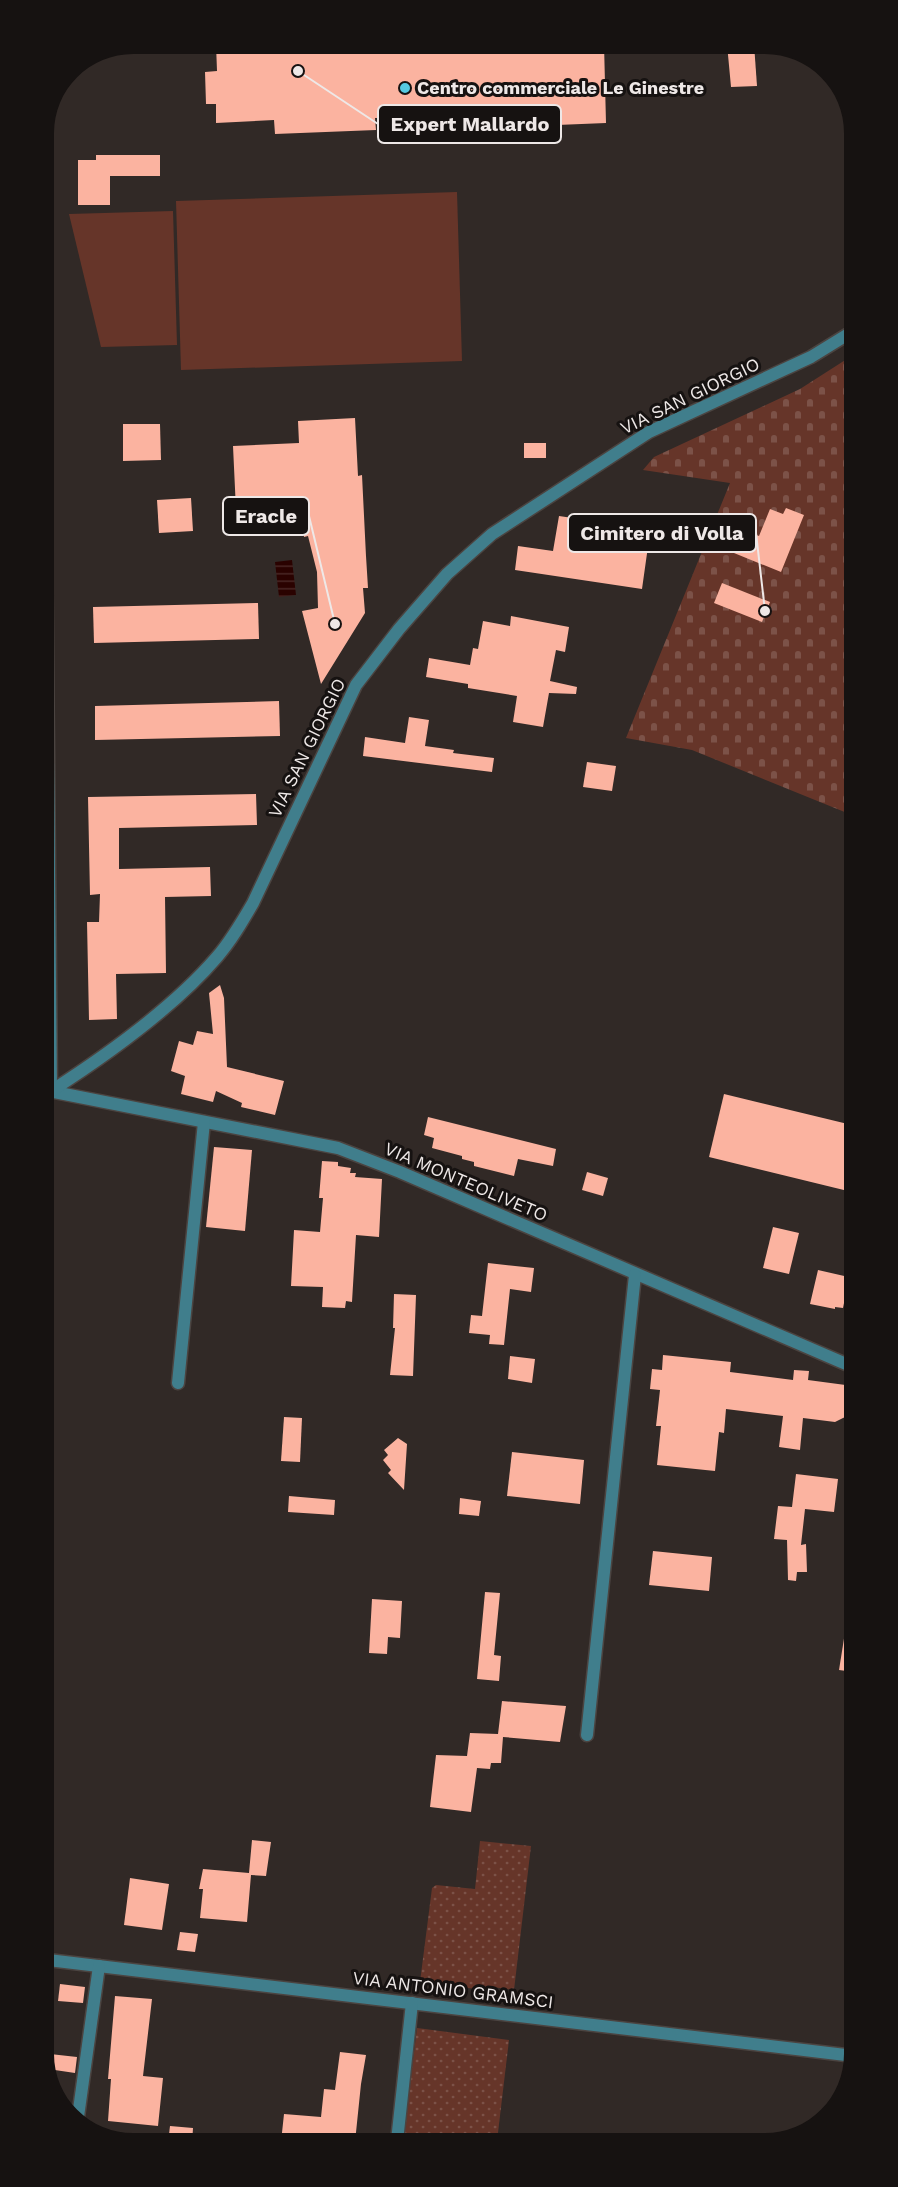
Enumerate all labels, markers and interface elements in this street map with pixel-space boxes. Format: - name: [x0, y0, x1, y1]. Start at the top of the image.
- place label: Centro commerciale Le Ginestre: [417, 77, 704, 98]
- marker: Centro commerciale Le Ginestre: [398, 81, 412, 95]
- callout: Expert Mallardo: [378, 105, 561, 143]
- text: Expert Mallardo: [391, 112, 549, 136]
- street label: VIA SAN GIORGIO: [617, 353, 763, 438]
- callout: Eracle: [223, 497, 309, 535]
- text: Eracle: [235, 504, 297, 528]
- callout: Cimitero di Volla: [568, 514, 756, 552]
- text: Cimitero di Volla: [580, 521, 744, 545]
- street label: VIA SAN GIORGIO: [264, 675, 349, 821]
- street label: VIA MONTEOLIVETO: [382, 1138, 551, 1225]
- street label: VIA ANTONIO GRAMSCI: [351, 1967, 555, 2012]

